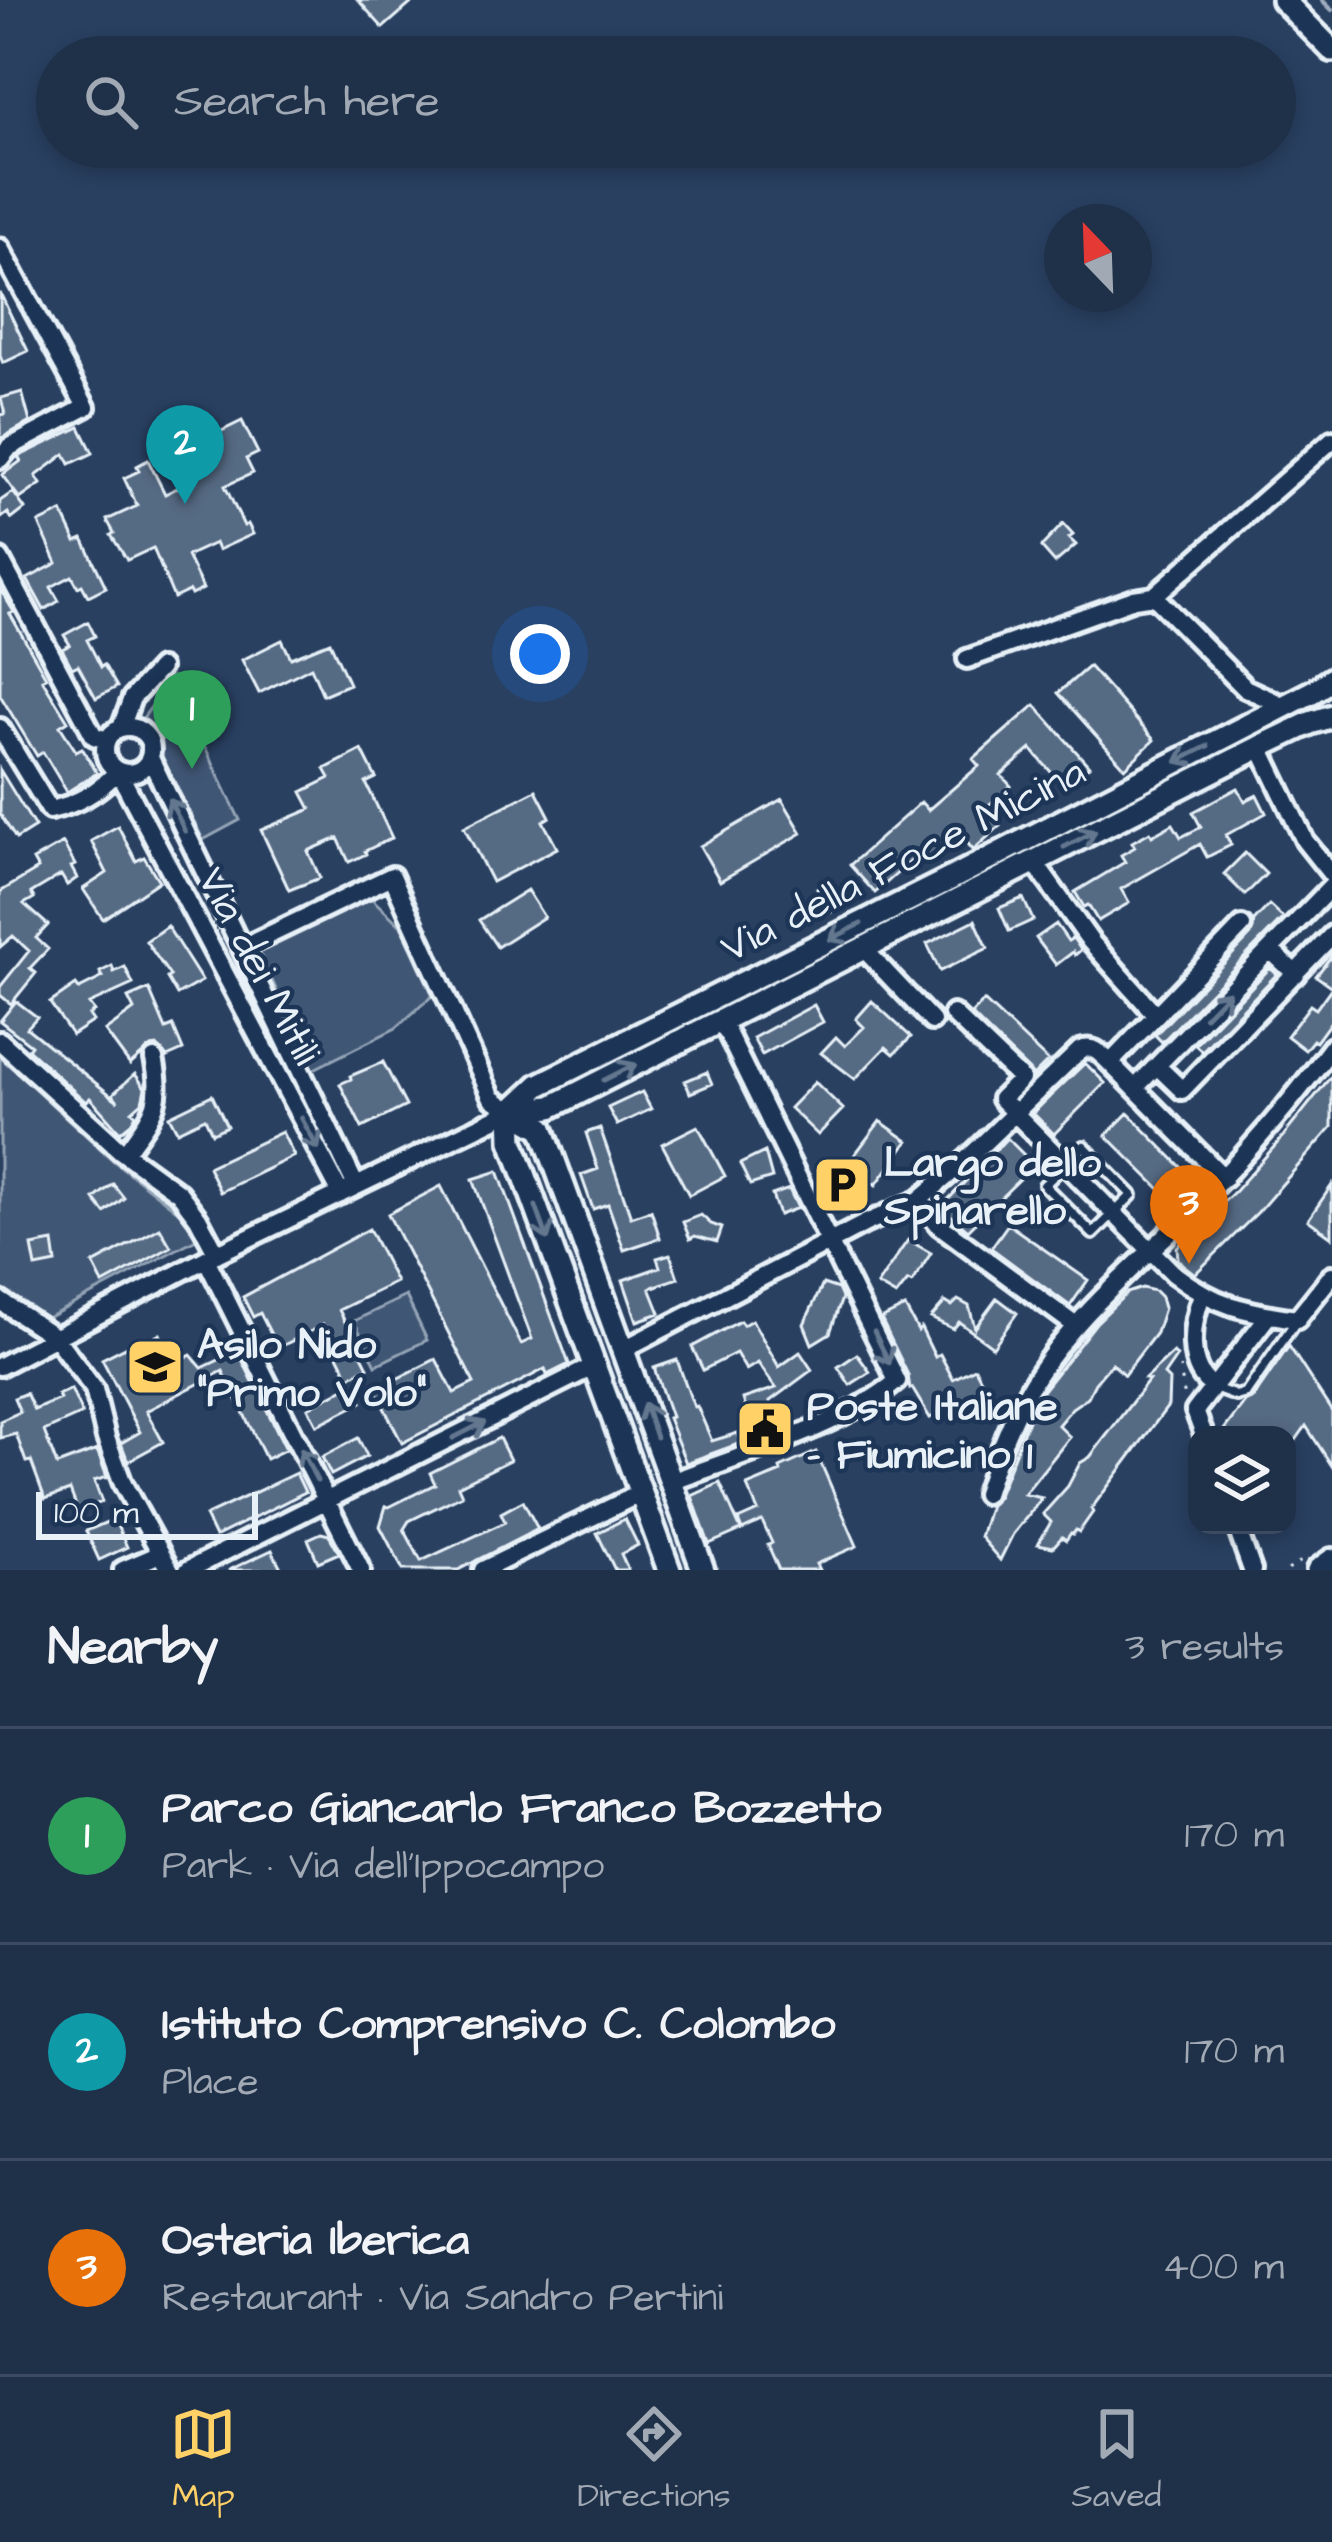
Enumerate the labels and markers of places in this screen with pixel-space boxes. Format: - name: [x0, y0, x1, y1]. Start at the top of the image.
- pin: 2: [146, 405, 224, 504]
- pin: 1: [153, 670, 231, 769]
- place label: Largo dello Spinarello: [883, 1135, 1101, 1241]
- parking icon: Largo dello Spinarello: [811, 1154, 873, 1216]
- pin: 3: [1150, 1165, 1228, 1264]
- place label: Asilo Nido "Primo Volo": [197, 1317, 427, 1423]
- school or university icon: Asilo Nido "Primo Volo": [124, 1336, 186, 1398]
- place label: Poste Italiane – Fiumicino 1: [807, 1379, 1058, 1485]
- public building icon: Poste Italiane – Fiumicino 1: [734, 1398, 796, 1460]

